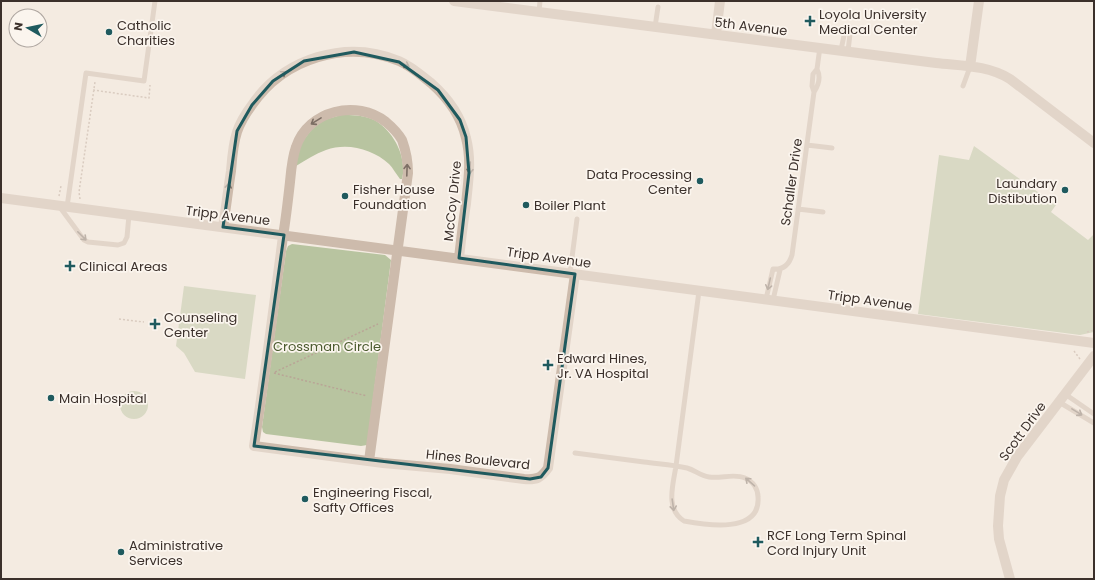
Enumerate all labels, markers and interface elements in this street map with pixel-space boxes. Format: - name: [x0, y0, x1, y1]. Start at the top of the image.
- place label: Loyola University Medical Center: [819, 5, 927, 39]
- north arrow: [8, 8, 48, 48]
- street label: 5th Avenue: [713, 13, 789, 40]
- marker: Loyola University Medical Center: [804, 15, 816, 27]
- place label: Catholic Charities: [117, 16, 175, 50]
- text: N: [10, 21, 27, 32]
- marker: Catholic Charities: [104, 27, 114, 37]
- one-way arrow: [398, 61, 410, 68]
- one-way arrow: [275, 71, 286, 79]
- one-way arrow: [311, 117, 322, 125]
- street label: Schaller Drive: [776, 137, 807, 227]
- street label: McCoy Drive: [439, 160, 466, 242]
- one-way arrow: [466, 161, 473, 174]
- one-way arrow: [404, 164, 411, 177]
- place label: Data Processing Center: [587, 165, 692, 199]
- place label: Laundary Distibution: [988, 174, 1058, 208]
- marker: Data Processing Center: [695, 176, 705, 186]
- place label: Fisher House Foundation: [353, 180, 435, 214]
- one-way arrow: [224, 183, 232, 196]
- marker: Laundary Distibution: [1060, 185, 1070, 195]
- marker: Fisher House Foundation: [340, 191, 350, 201]
- place label: Boiler Plant: [534, 196, 606, 215]
- marker: Boiler Plant: [521, 200, 531, 210]
- street label: Tripp Avenue: [185, 201, 271, 230]
- one-way arrow: [77, 231, 86, 241]
- street label: Tripp Avenue: [506, 242, 592, 273]
- place label: Clinical Areas: [79, 257, 168, 276]
- marker: Clinical Areas: [64, 260, 76, 272]
- one-way arrow: [765, 277, 773, 290]
- street label: Tripp Avenue: [827, 285, 913, 316]
- place label: Counseling Center: [164, 308, 237, 342]
- marker: Counseling Center: [149, 318, 161, 330]
- park label: Crossman Circle: [273, 337, 381, 356]
- place label: Edward Hines, Jr. VA Hospital: [557, 349, 649, 383]
- marker: Edward Hines, Jr. VA Hospital: [542, 359, 554, 371]
- place label: Main Hospital: [59, 389, 147, 408]
- marker: Main Hospital: [46, 393, 56, 403]
- street label: Scott Drive: [994, 398, 1050, 465]
- one-way arrow: [1071, 409, 1083, 417]
- street label: Hines Boulevard: [425, 445, 531, 474]
- one-way arrow: [745, 478, 756, 487]
- place label: Engineering Fiscal, Safty Offices: [313, 483, 432, 517]
- marker: Engineering Fiscal, Safty Offices: [300, 494, 310, 504]
- one-way arrow: [669, 498, 677, 511]
- place label: RCF Long Term Spinal Cord Injury Unit: [767, 526, 906, 560]
- place label: Administrative Services: [129, 536, 223, 570]
- marker: RCF Long Term Spinal Cord Injury Unit: [752, 536, 764, 548]
- marker: Administrative Services: [116, 547, 126, 557]

